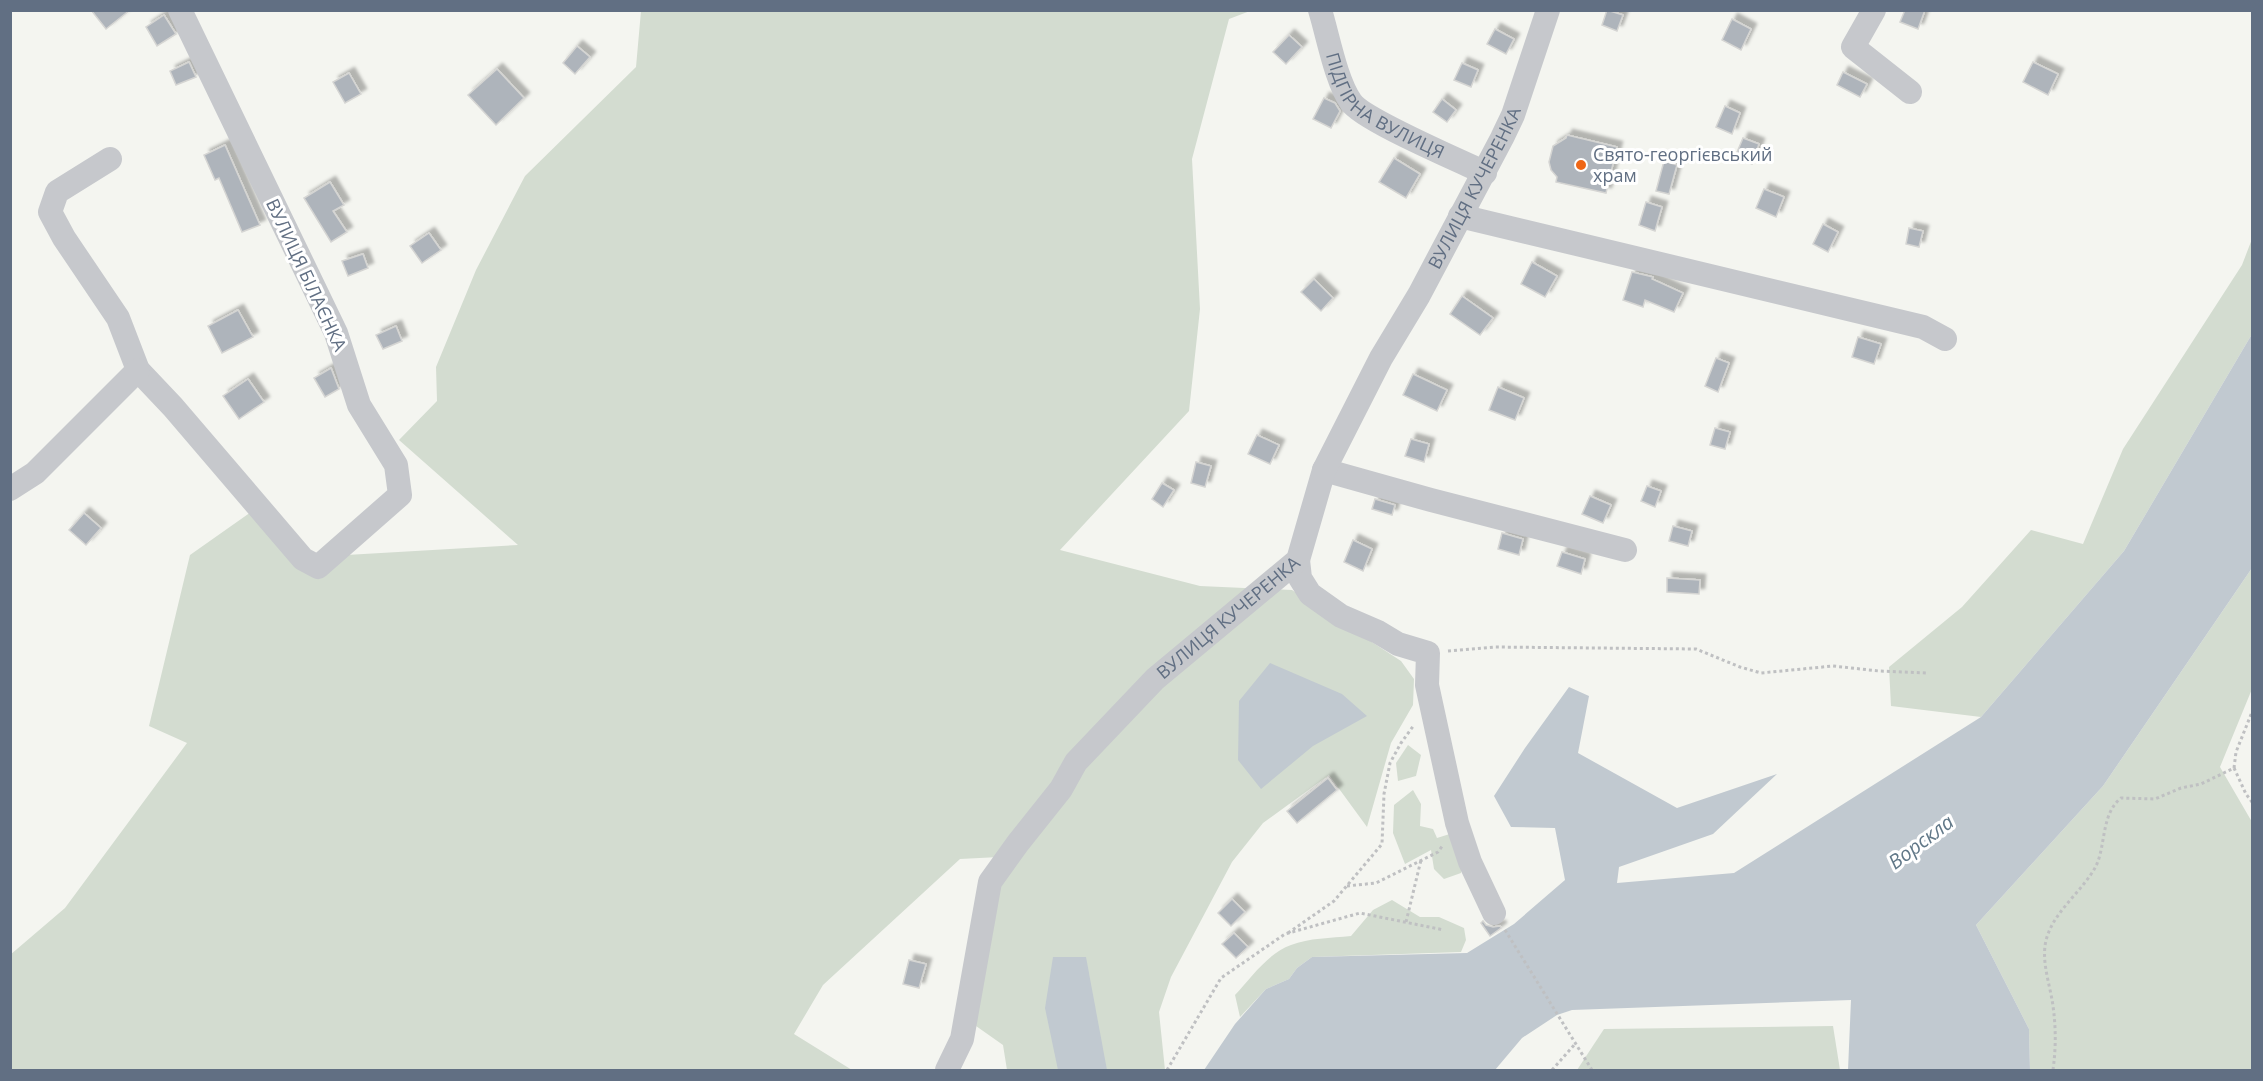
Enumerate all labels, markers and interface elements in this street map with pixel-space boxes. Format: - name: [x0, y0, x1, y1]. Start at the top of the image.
- street label: ПІДГІРНА ВУЛИЦЯ: [1321, 49, 1449, 164]
- street label: ВУЛИЦЯ КУЧЕРЕНКА: [1422, 103, 1526, 273]
- place label: Свято-георгієвський храм: [1593, 142, 1772, 187]
- marker: Свято-георгієвський храм: [1574, 158, 1588, 172]
- street label: ВУЛИЦЯ БІЛАЄНКА: [261, 194, 353, 355]
- street label: ВУЛИЦЯ КУЧЕРЕНКА: [1151, 550, 1305, 684]
- water label: Ворскла: [1882, 808, 1959, 875]

